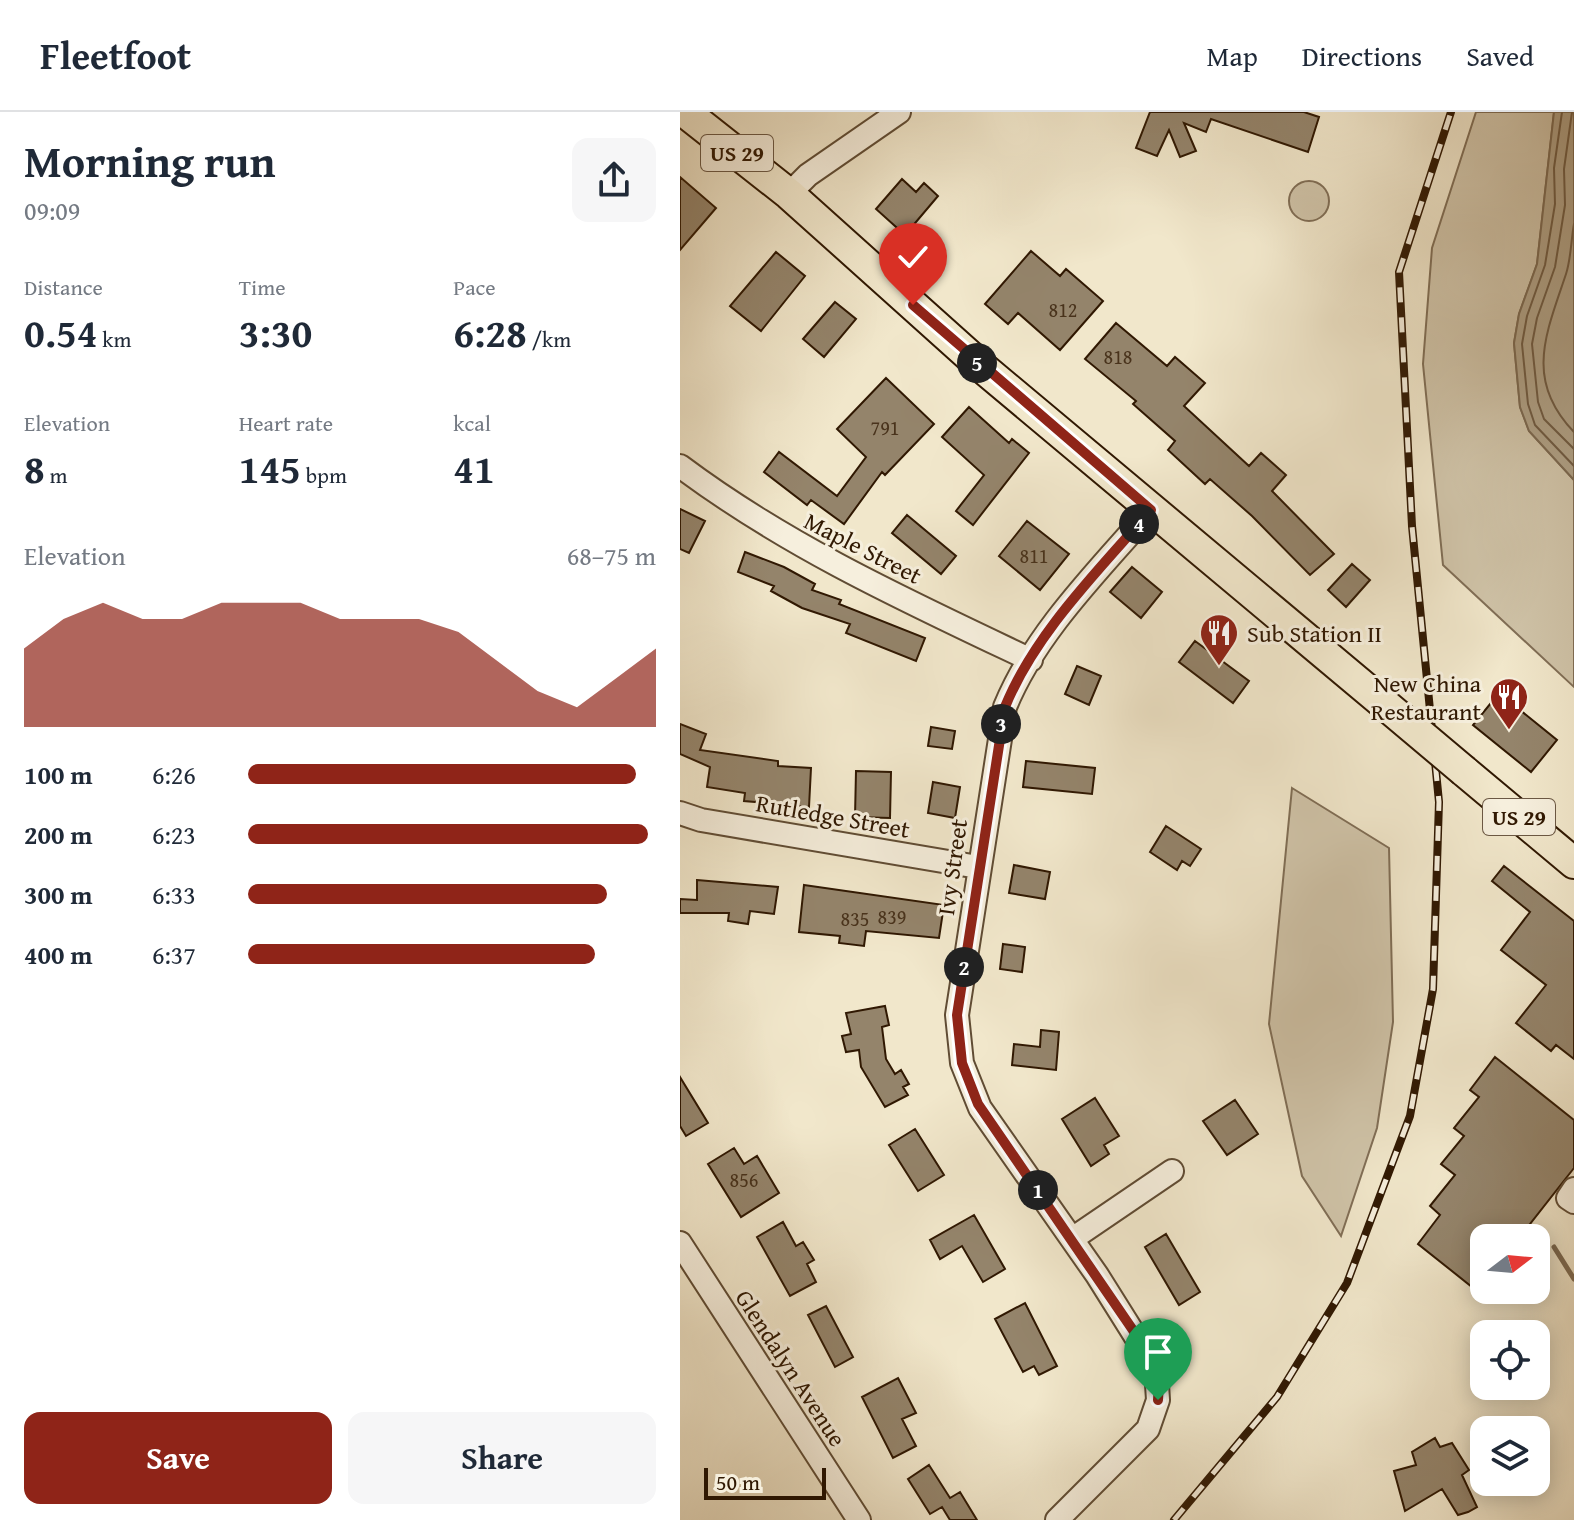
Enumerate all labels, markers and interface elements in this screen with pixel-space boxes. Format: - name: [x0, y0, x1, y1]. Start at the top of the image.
- text: Fleetfoot: [40, 27, 191, 83]
- text: Map: [1206, 35, 1258, 76]
- text: Directions: [1302, 35, 1422, 76]
- text: Saved: [1466, 35, 1534, 76]
- text: Morning run: [24, 129, 275, 193]
- road number: US 29: [701, 135, 773, 171]
- button: share: [572, 138, 656, 222]
- text: 09:09: [24, 191, 80, 230]
- pin: [879, 223, 947, 305]
- icon: check: [891, 235, 935, 279]
- text: Distance: [24, 271, 103, 303]
- text: Time: [239, 271, 285, 303]
- text: Pace: [453, 271, 496, 303]
- house number: 812: [1049, 295, 1077, 324]
- text: 0.54: [24, 303, 97, 362]
- text: 3:30: [239, 303, 312, 362]
- text: 6:28: [453, 303, 527, 362]
- text: km: [97, 323, 131, 355]
- text: /km: [527, 323, 571, 355]
- house number: 818: [1104, 342, 1132, 371]
- pin: 5: [957, 343, 997, 383]
- text: 5: [971, 347, 983, 379]
- text: Elevation: [24, 407, 110, 439]
- text: Heart rate: [239, 407, 333, 439]
- text: kcal: [453, 407, 491, 439]
- house number: 791: [871, 413, 899, 442]
- text: 8: [24, 439, 45, 498]
- text: 145: [239, 439, 301, 498]
- text: 41: [453, 439, 495, 498]
- text: m: [45, 459, 68, 491]
- text: bpm: [301, 459, 347, 491]
- street label: Maple Street: [798, 503, 928, 593]
- pin: 4: [1119, 504, 1159, 544]
- text: 4: [1133, 508, 1145, 540]
- text: Elevation: [24, 536, 126, 575]
- text: 68–75 m: [567, 536, 656, 575]
- house number: 811: [1020, 541, 1048, 570]
- restaurant icon: Sub Station II: [1198, 612, 1240, 667]
- place label: Sub Station II: [1247, 616, 1382, 651]
- place label: New China Restaurant: [1371, 666, 1482, 729]
- restaurant icon: New China Restaurant: [1488, 676, 1530, 731]
- pin: 3: [981, 704, 1021, 744]
- text: 3: [995, 708, 1007, 740]
- text: 100 m: [24, 755, 92, 794]
- text: 6:26: [152, 755, 196, 794]
- street label: Rutledge Street: [753, 785, 913, 847]
- road number: US 29: [1483, 799, 1555, 835]
- text: 200 m: [24, 815, 92, 854]
- text: 6:23: [152, 815, 196, 854]
- street label: Ivy Street: [928, 816, 976, 918]
- text: 300 m: [24, 875, 92, 914]
- text: 6:33: [152, 875, 196, 914]
- house number: 839: [878, 902, 906, 931]
- house number: 835: [841, 904, 869, 933]
- text: 400 m: [24, 935, 92, 974]
- text: 6:37: [152, 935, 196, 974]
- pin: 2: [944, 947, 984, 987]
- text: 2: [958, 951, 970, 983]
- house number: 856: [730, 1165, 758, 1194]
- pin: 1: [1018, 1170, 1058, 1210]
- text: 1: [1032, 1174, 1044, 1206]
- north arrow: [1470, 1224, 1550, 1304]
- map controls: [1470, 1224, 1550, 1496]
- street label: Glendalyn Avenue: [727, 1283, 855, 1453]
- pin: [1124, 1318, 1192, 1400]
- button: locate: [1470, 1320, 1550, 1400]
- icon: arrive: [1136, 1330, 1180, 1374]
- button: Save: [24, 1412, 332, 1504]
- button: Share: [348, 1412, 656, 1504]
- button: layers: [1470, 1416, 1550, 1496]
- scale bar: [704, 1464, 826, 1500]
- text: 50 m: [716, 1466, 760, 1498]

